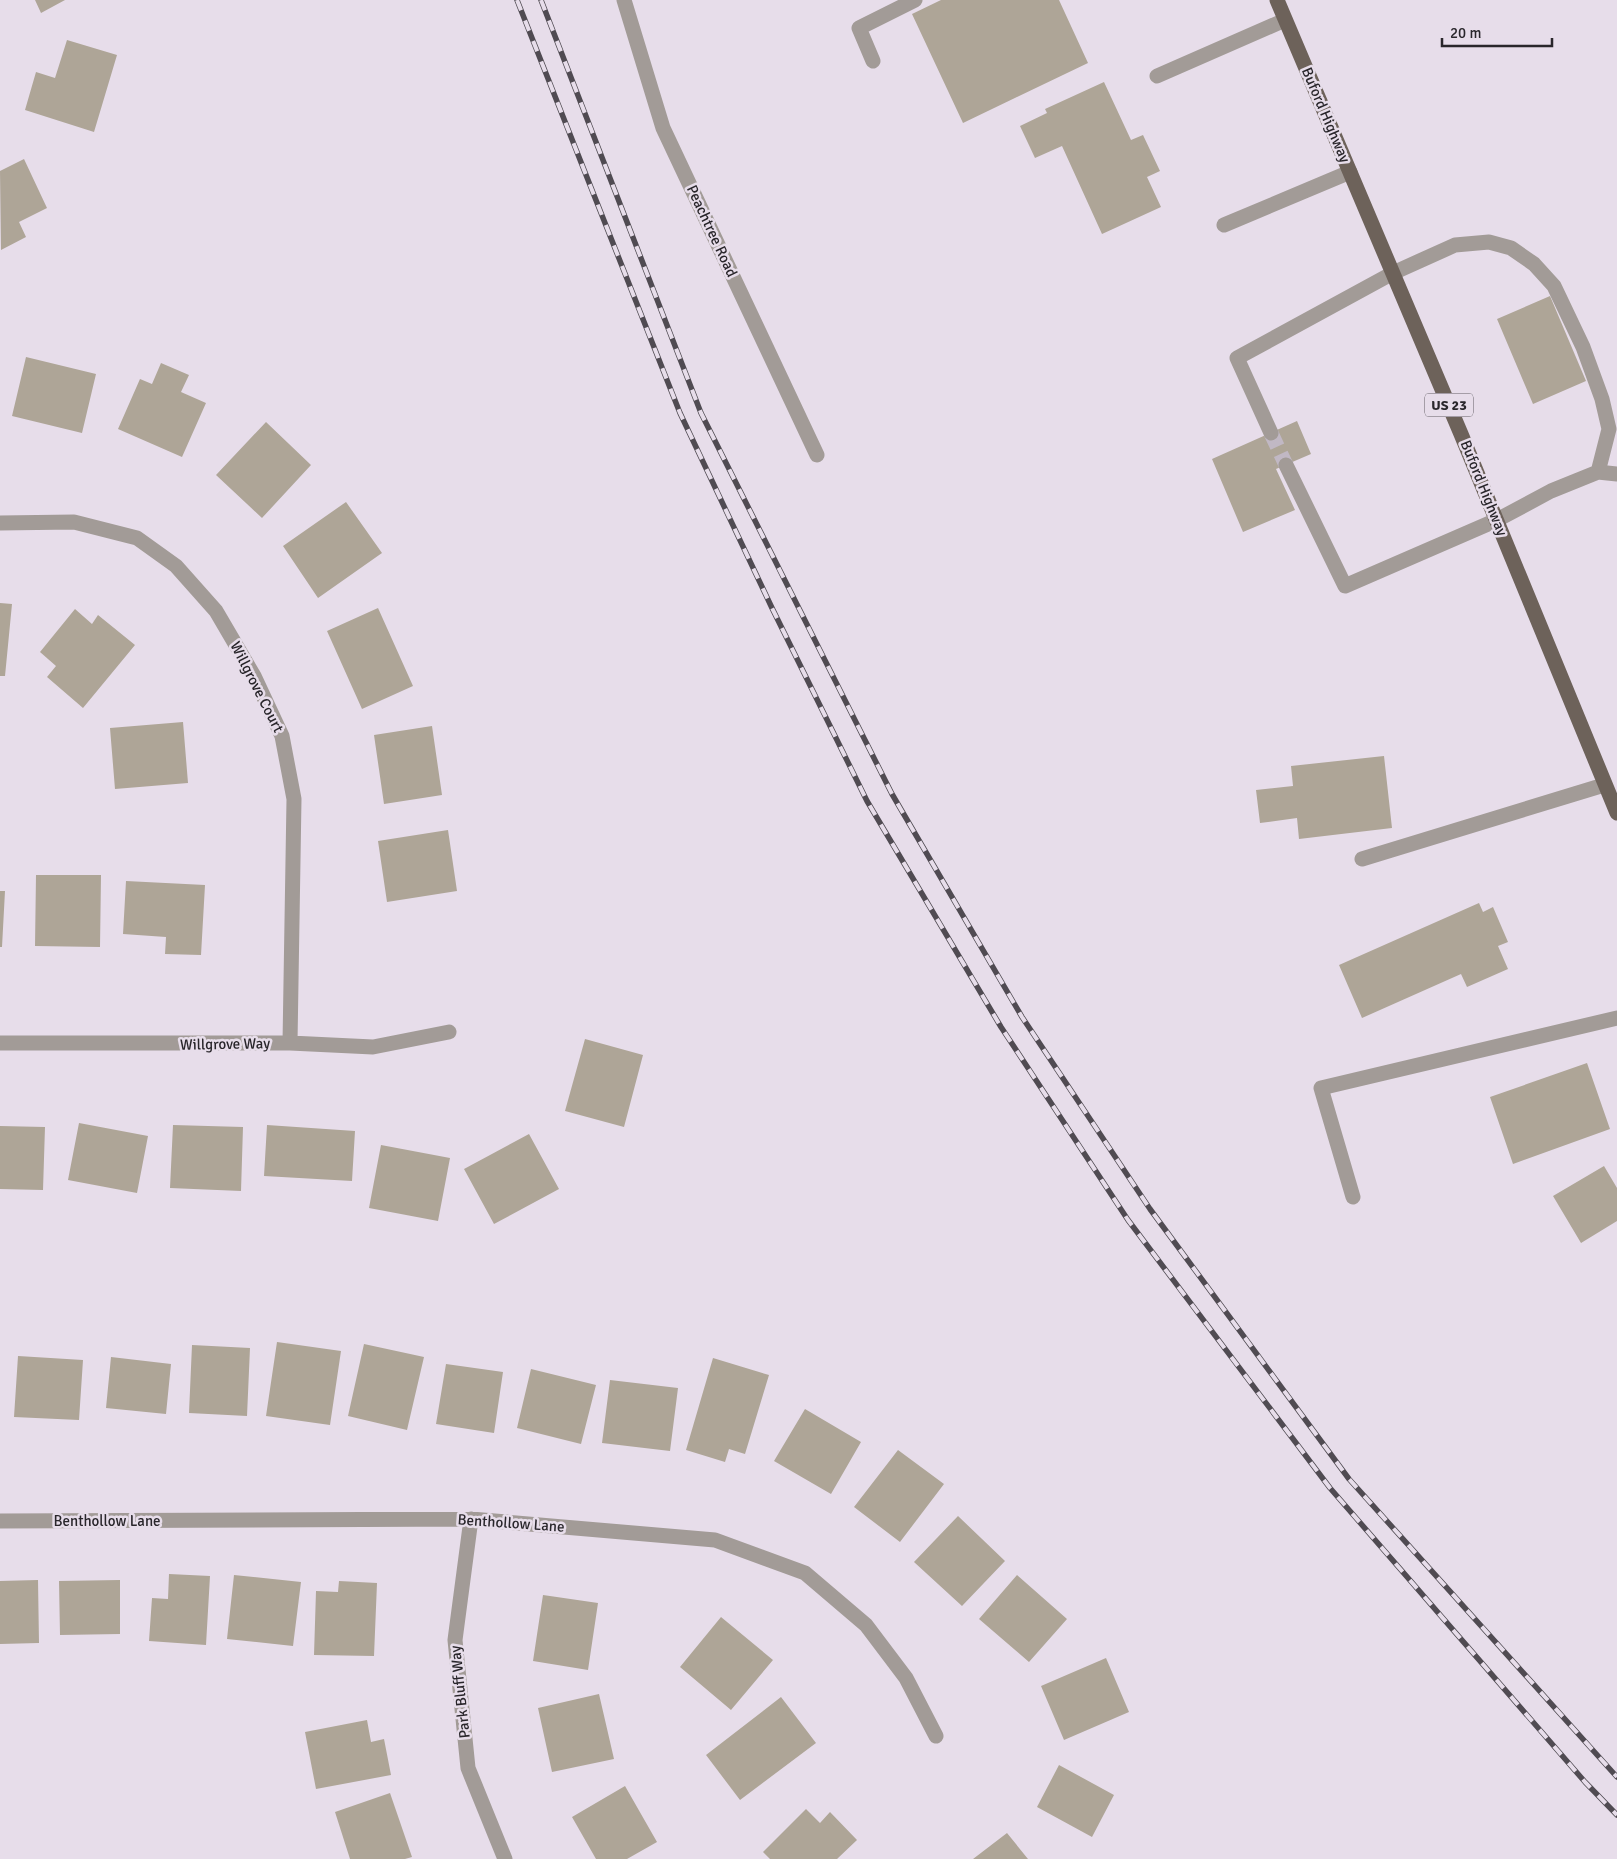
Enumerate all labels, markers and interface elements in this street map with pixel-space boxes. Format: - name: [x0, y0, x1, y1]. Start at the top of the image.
- scale bar: [1442, 15, 1552, 47]
- text: 20 m: [1450, 24, 1481, 42]
- street label: Buford Highway: [1298, 65, 1354, 165]
- street label: Peachtree Road: [683, 182, 741, 280]
- road number: US 23: [1425, 394, 1473, 416]
- street label: Buford Highway: [1457, 437, 1511, 539]
- street label: Willgrove Court: [226, 639, 288, 735]
- street label: Willgrove Way: [180, 1034, 270, 1054]
- street label: Benthollow Lane: [457, 1510, 565, 1536]
- street label: Benthollow Lane: [53, 1512, 161, 1530]
- street label: Park Bluff Way: [446, 1645, 474, 1739]

